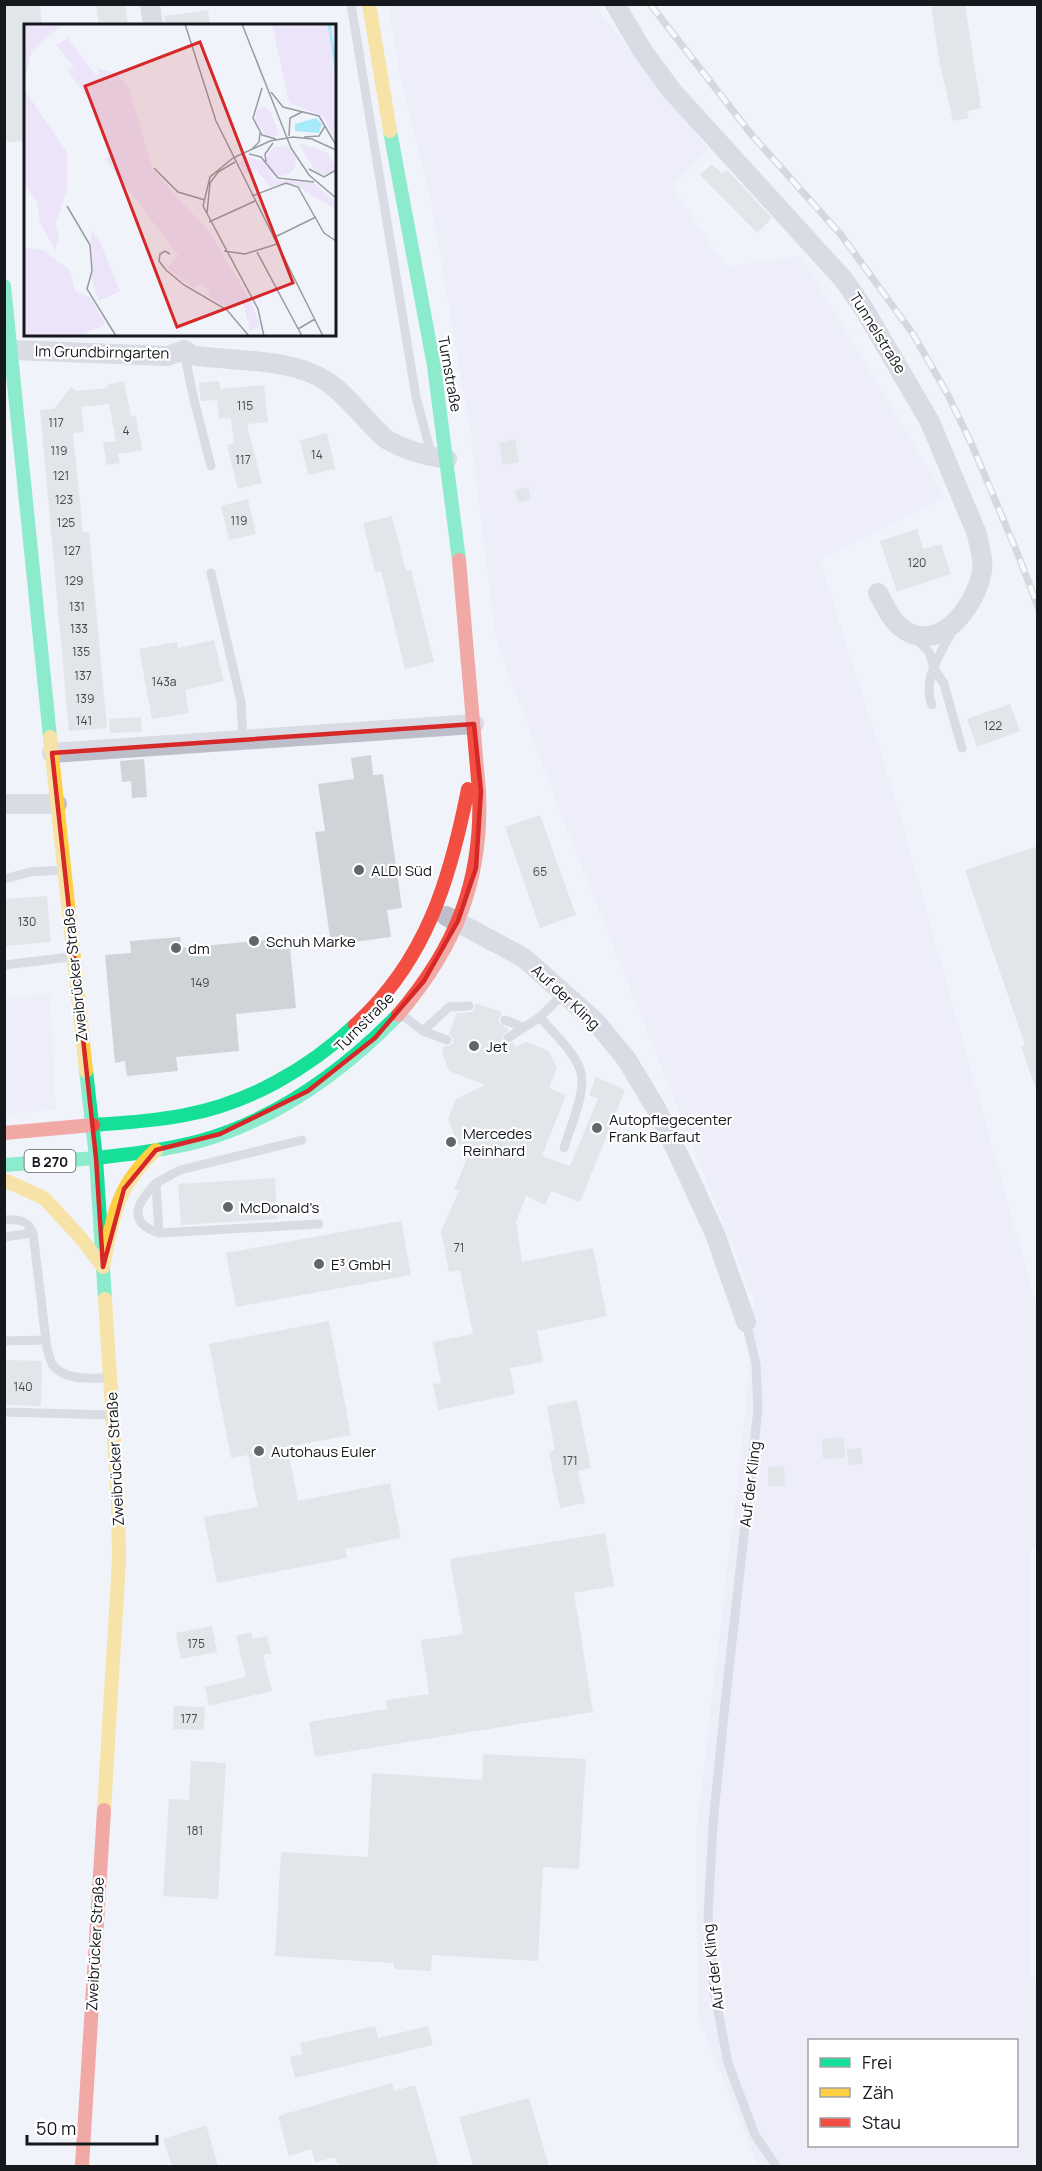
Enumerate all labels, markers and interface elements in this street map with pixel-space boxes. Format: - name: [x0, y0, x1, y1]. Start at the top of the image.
- inset map: [24, 24, 336, 336]
- street label: Tunnelstraße: [845, 288, 911, 378]
- street label: Turnstraße: [433, 335, 467, 414]
- street label: Im Grundbirngarten: [35, 340, 169, 364]
- house number: 115: [237, 397, 253, 414]
- house number: 117: [48, 414, 64, 431]
- house number: 4: [122, 422, 130, 439]
- house number: 119: [51, 442, 67, 459]
- house number: 14: [311, 446, 323, 463]
- house number: 117: [235, 451, 251, 468]
- house number: 121: [53, 467, 69, 484]
- house number: 123: [55, 491, 73, 508]
- house number: 119: [231, 512, 247, 529]
- house number: 125: [57, 514, 75, 531]
- house number: 127: [63, 542, 81, 559]
- house number: 120: [908, 554, 926, 571]
- house number: 129: [65, 572, 83, 589]
- house number: 131: [69, 598, 85, 615]
- house number: 133: [70, 620, 88, 637]
- house number: 135: [72, 643, 90, 660]
- house number: 137: [74, 667, 92, 684]
- house number: 143a: [151, 673, 177, 690]
- house number: 139: [76, 690, 94, 707]
- house number: 141: [76, 712, 92, 729]
- house number: 122: [984, 717, 1002, 734]
- place label: ALDI Süd: [371, 860, 432, 881]
- marker: ALDI Süd: [352, 863, 366, 877]
- house number: 65: [533, 863, 547, 880]
- street label: Zweibrücker Straße: [58, 907, 92, 1043]
- house number: 130: [18, 913, 36, 930]
- place label: Schuh Marke: [266, 931, 356, 952]
- marker: Schuh Marke: [247, 934, 261, 948]
- place label: dm: [188, 938, 210, 959]
- marker: dm: [169, 941, 183, 955]
- street label: Auf der Kling: [527, 960, 605, 1034]
- house number: 149: [190, 974, 210, 991]
- street label: Turnstraße: [330, 987, 399, 1056]
- place label: Jet: [486, 1036, 508, 1057]
- marker: Jet: [467, 1039, 481, 1053]
- place label: Autopflegecenter Frank Barfaut: [609, 1109, 733, 1147]
- marker: Autopflegecenter Frank Barfaut: [590, 1121, 604, 1135]
- place label: Mercedes Reinhard: [463, 1123, 532, 1161]
- marker: Mercedes Reinhard: [444, 1135, 458, 1149]
- road number: B 270: [25, 1150, 76, 1172]
- place label: McDonald's: [240, 1197, 319, 1218]
- marker: McDonald's: [221, 1200, 235, 1214]
- house number: 71: [454, 1239, 464, 1256]
- place label: E³ GmbH: [331, 1254, 391, 1275]
- marker: E³ GmbH: [312, 1257, 326, 1271]
- house number: 140: [13, 1378, 33, 1395]
- street label: Zweibrücker Straße: [101, 1391, 129, 1527]
- street label: Auf der Kling: [734, 1440, 766, 1528]
- place label: Autohaus Euler: [271, 1441, 377, 1462]
- marker: Autohaus Euler: [252, 1444, 266, 1458]
- house number: 171: [562, 1452, 578, 1469]
- house number: 175: [187, 1635, 205, 1652]
- house number: 177: [180, 1710, 198, 1727]
- house number: 181: [187, 1822, 203, 1839]
- street label: Zweibrücker Straße: [81, 1876, 109, 2012]
- street label: Auf der Kling: [697, 1923, 729, 2011]
- legend: [808, 2039, 1018, 2147]
- text: Frei: [862, 2050, 892, 2074]
- text: Zäh: [862, 2080, 894, 2104]
- scale bar: [27, 2108, 158, 2146]
- text: Stau: [862, 2110, 901, 2134]
- text: 50 m: [36, 2116, 76, 2140]

